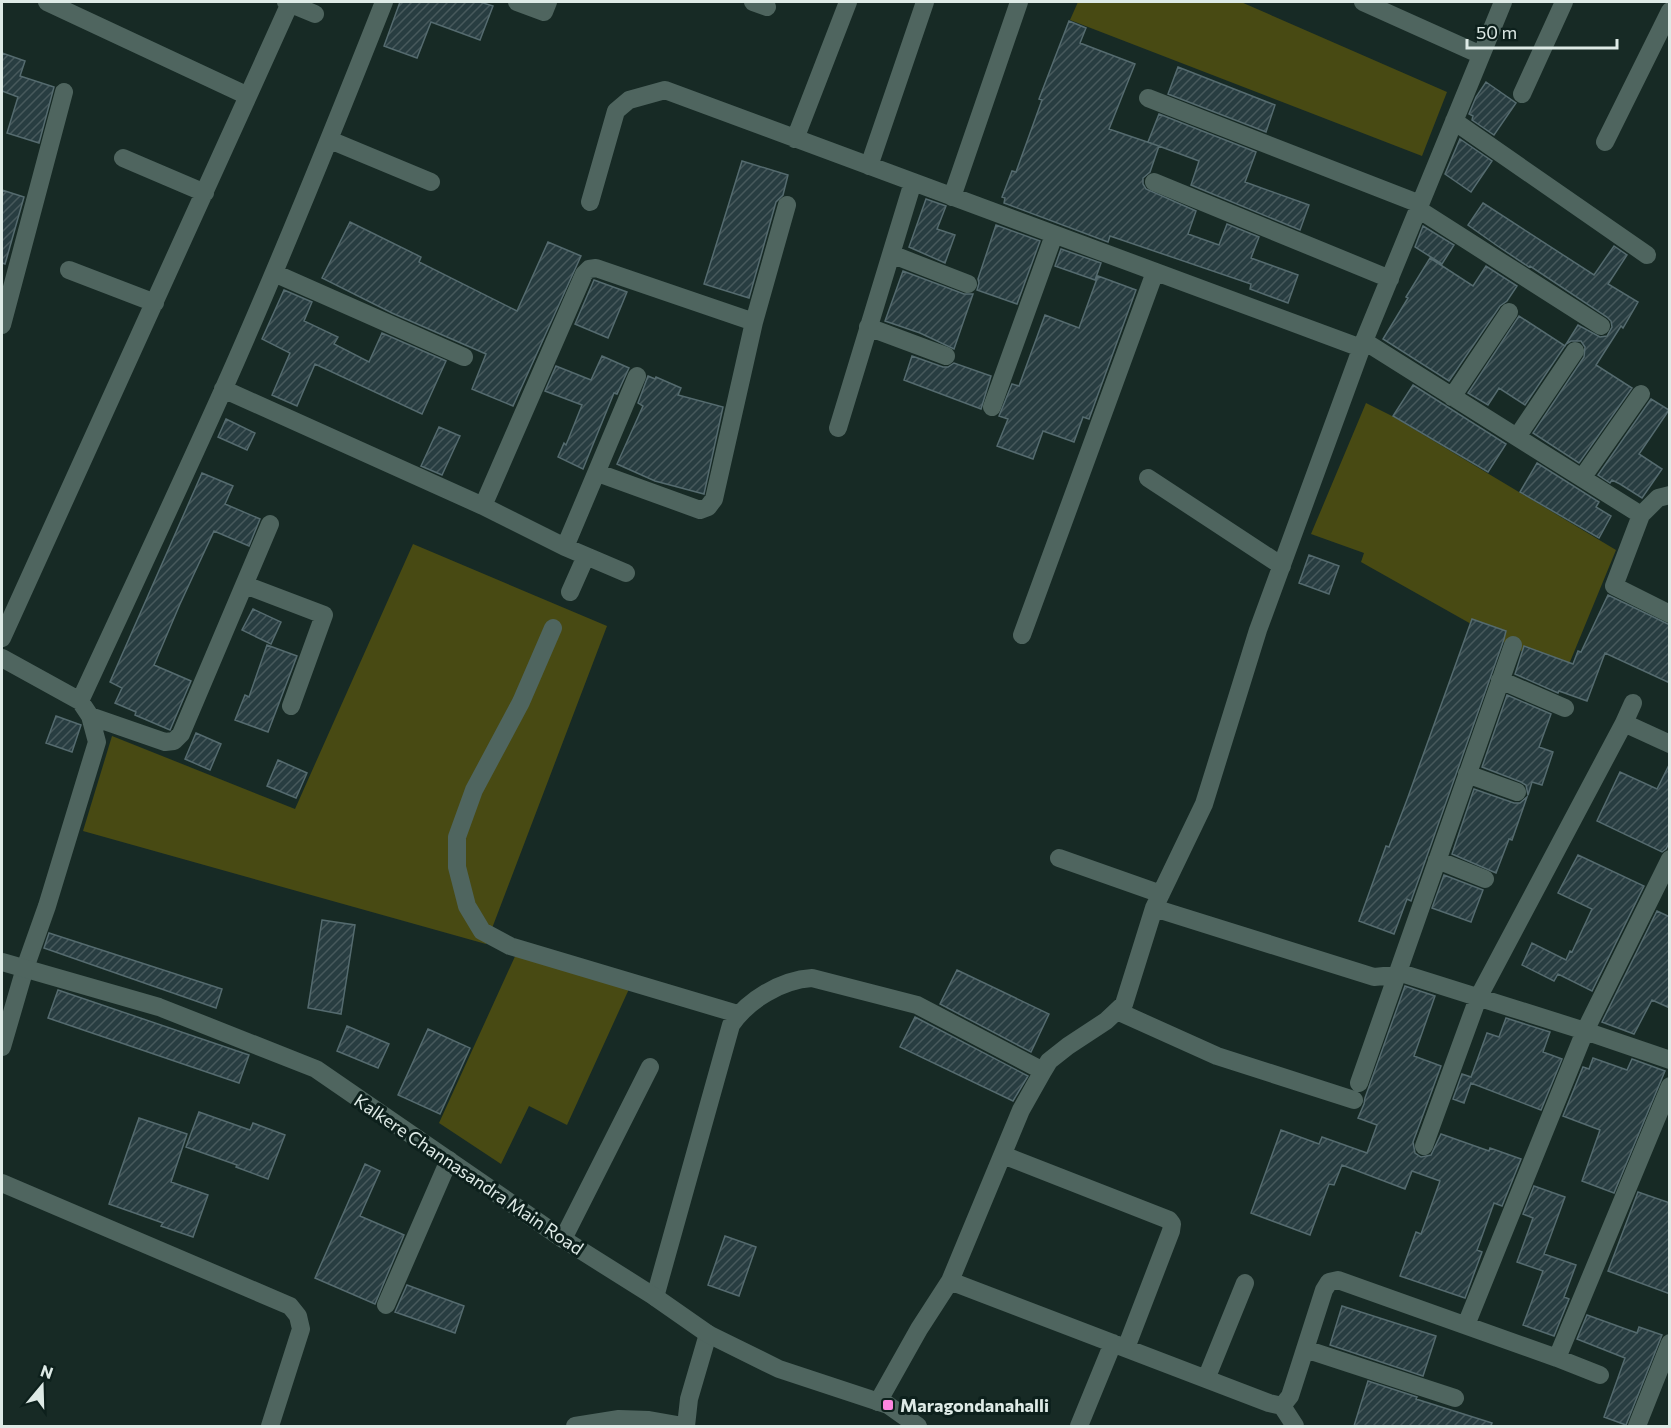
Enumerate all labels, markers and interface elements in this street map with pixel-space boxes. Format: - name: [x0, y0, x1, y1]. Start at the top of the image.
- scale bar: [1467, 12, 1617, 50]
- text: 50 m: [1476, 21, 1517, 43]
- street label: Kalkere Channasandra Main Road: [350, 1089, 588, 1259]
- north arrow: [12, 1356, 72, 1416]
- text: N: [38, 1360, 56, 1382]
- place label: Maragondanahalli: [900, 1394, 1049, 1416]
- marker: Maragondanahalli: [881, 1398, 895, 1412]

